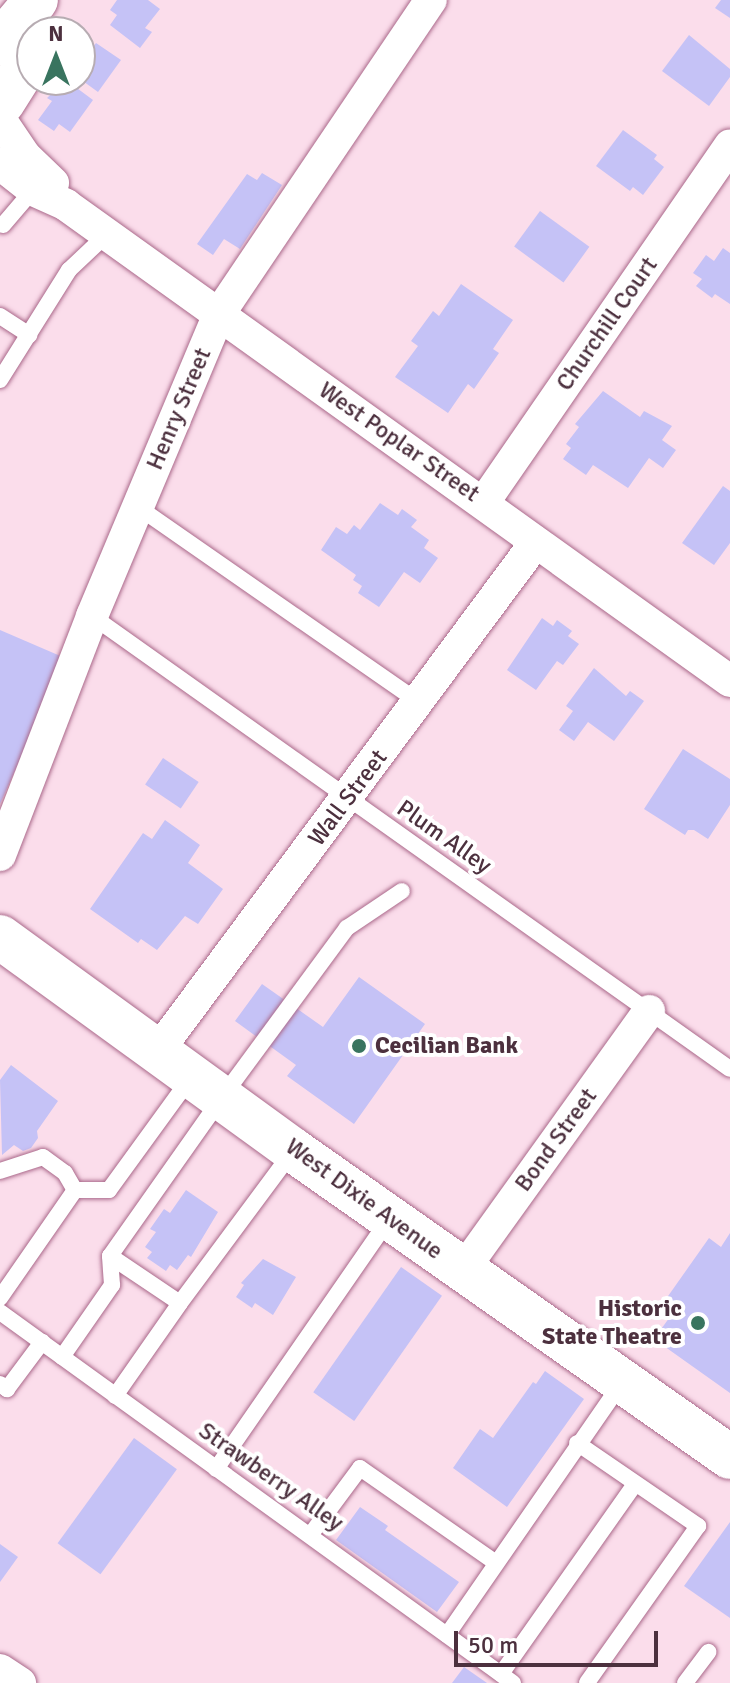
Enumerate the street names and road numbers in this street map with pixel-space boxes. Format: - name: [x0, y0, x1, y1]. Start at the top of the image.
- street label: Churchill Court: [550, 252, 664, 396]
- street label: Henry Street: [140, 344, 218, 474]
- street label: West Poplar Street: [313, 376, 485, 508]
- street label: Wall Street: [302, 744, 394, 852]
- street label: Plum Alley: [391, 794, 497, 880]
- street label: Bond Street: [509, 1083, 603, 1197]
- street label: West Dixie Avenue: [280, 1132, 448, 1266]
- street label: Strawberry Alley: [193, 1416, 349, 1538]

